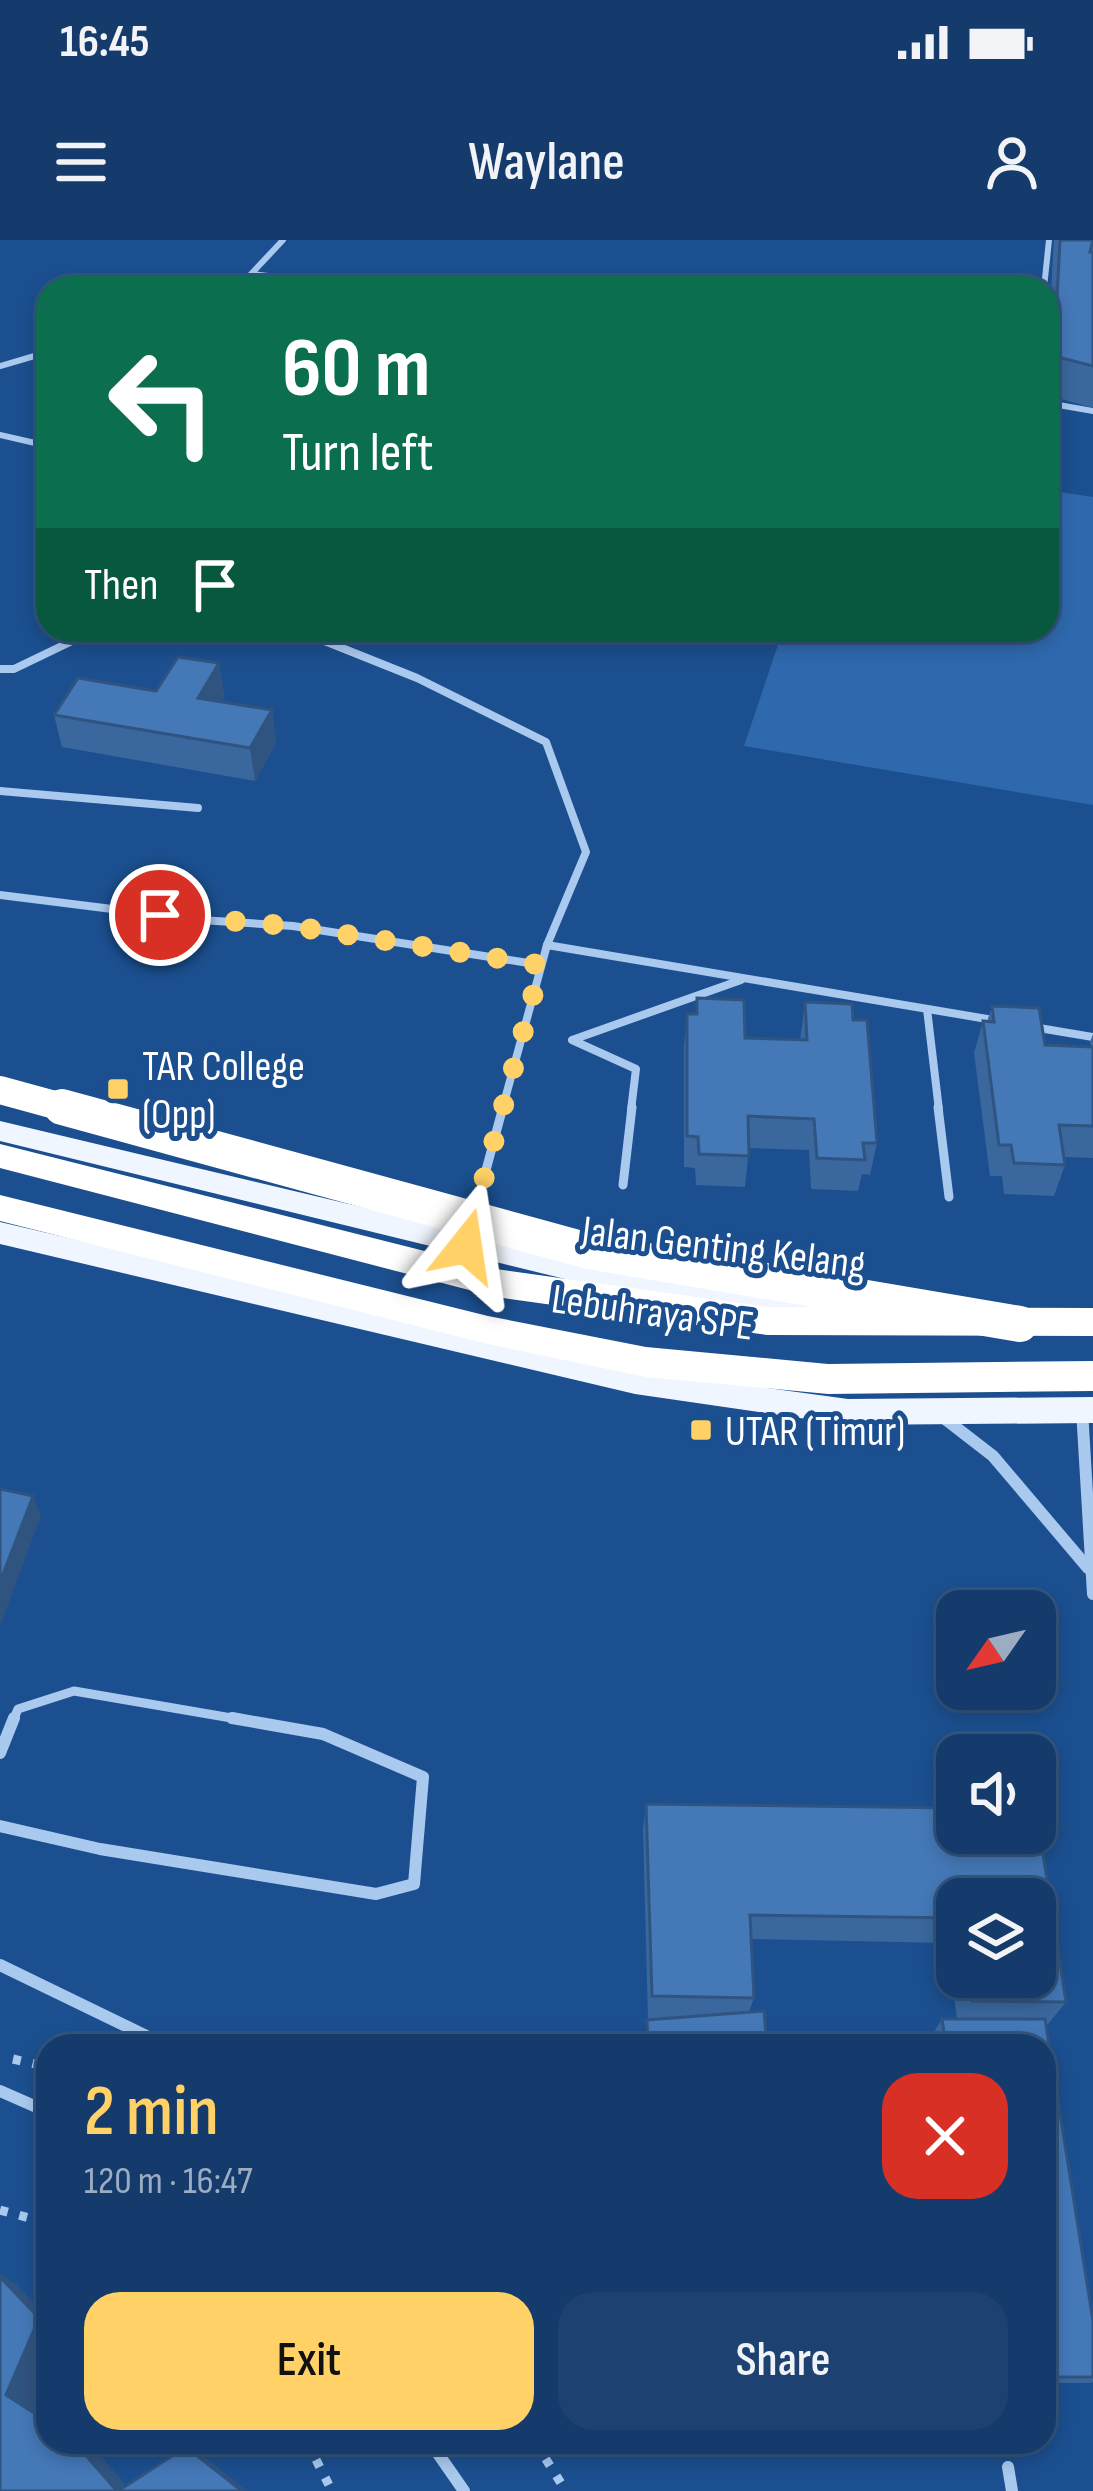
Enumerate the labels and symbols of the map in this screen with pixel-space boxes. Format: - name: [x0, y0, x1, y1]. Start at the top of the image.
- pin: [109, 864, 211, 966]
- place label: TAR College (Opp): [142, 1042, 305, 1141]
- marker: TAR College (Opp): [105, 1076, 131, 1102]
- position arrow: [403, 1183, 529, 1309]
- street label: Jalan Genting Kelang: [578, 1206, 869, 1291]
- street label: Lebuhraya SPE: [548, 1274, 757, 1353]
- place label: UTAR (Timur): [725, 1407, 905, 1458]
- marker: UTAR (Timur): [688, 1417, 714, 1443]
- north arrow: [936, 1590, 1056, 1710]

